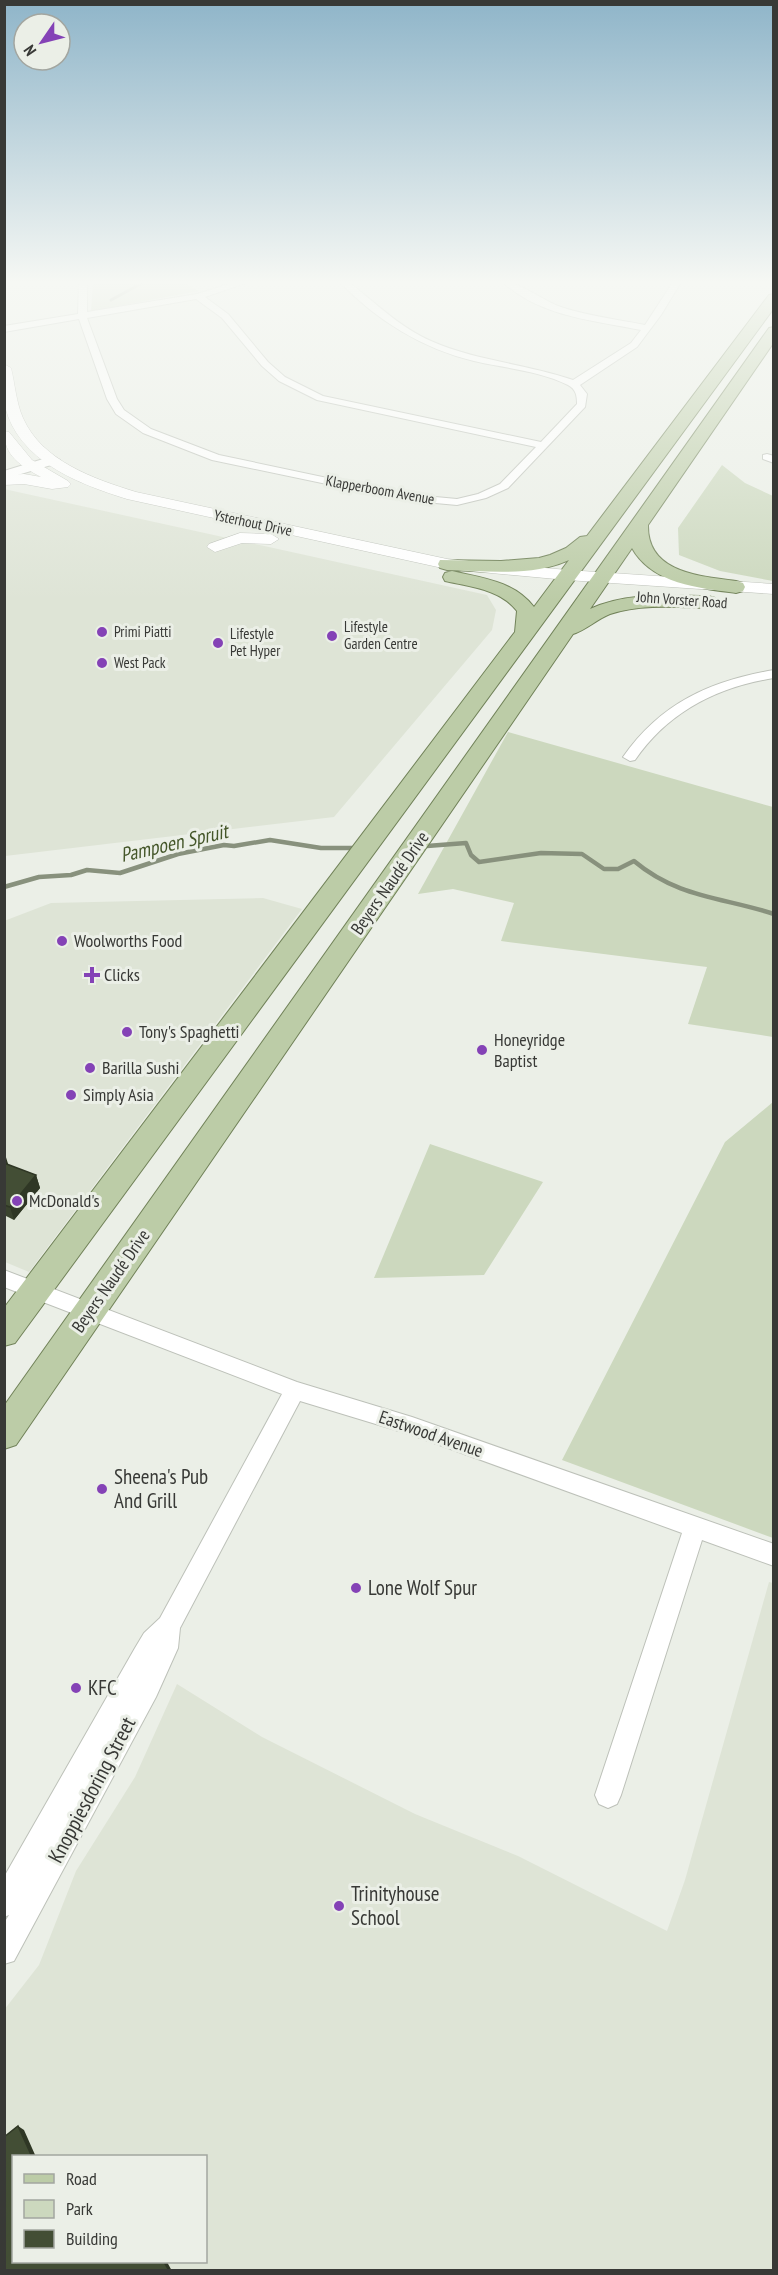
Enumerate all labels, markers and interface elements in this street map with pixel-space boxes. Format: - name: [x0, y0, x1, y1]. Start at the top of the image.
- north arrow: [12, 12, 72, 72]
- text: N: [19, 41, 40, 60]
- street label: Klapperboom Avenue: [324, 471, 436, 508]
- street label: Ysterhout Drive: [212, 505, 294, 540]
- street label: John Vorster Road: [635, 587, 728, 612]
- place label: Lifestyle Garden Centre: [344, 617, 418, 653]
- place label: Primi Piatti: [114, 622, 171, 641]
- place label: Lifestyle Pet Hyper: [230, 624, 281, 660]
- marker: Primi Piatti: [95, 625, 109, 639]
- marker: Lifestyle Garden Centre: [325, 629, 339, 643]
- marker: Lifestyle Pet Hyper: [211, 636, 225, 650]
- place label: West Pack: [114, 653, 166, 672]
- marker: West Pack: [95, 656, 109, 670]
- water label: Pampoen Spruit: [118, 817, 233, 868]
- street label: Beyers Naudé Drive: [345, 827, 434, 939]
- place label: Woolworths Food: [74, 929, 182, 952]
- marker: Woolworths Food: [55, 934, 69, 948]
- place label: Clicks: [104, 963, 140, 986]
- marker: Clicks: [85, 968, 99, 982]
- place label: Tony's Spaghetti: [139, 1020, 240, 1043]
- marker: Tony's Spaghetti: [120, 1025, 134, 1039]
- place label: Honeyridge Baptist: [494, 1028, 565, 1072]
- marker: Honeyridge Baptist: [475, 1043, 489, 1057]
- place label: Barilla Sushi: [102, 1056, 179, 1079]
- marker: Barilla Sushi: [83, 1061, 97, 1075]
- place label: Simply Asia: [83, 1083, 154, 1106]
- marker: Simply Asia: [64, 1088, 78, 1102]
- place label: McDonald's: [29, 1189, 100, 1212]
- marker: McDonald's: [10, 1194, 24, 1208]
- street label: Beyers Naudé Drive: [66, 1225, 155, 1337]
- street label: Eastwood Avenue: [376, 1405, 486, 1462]
- place label: Sheena's Pub And Grill: [114, 1463, 208, 1514]
- marker: Sheena's Pub And Grill: [95, 1482, 109, 1496]
- place label: Lone Wolf Spur: [368, 1574, 477, 1601]
- marker: Lone Wolf Spur: [349, 1581, 363, 1595]
- place label: KFC: [88, 1674, 117, 1701]
- marker: KFC: [69, 1681, 83, 1695]
- street label: Knoppiesdoring Street: [42, 1712, 141, 1867]
- place label: Trinityhouse School: [351, 1880, 439, 1931]
- marker: Trinityhouse School: [332, 1899, 346, 1913]
- legend: [12, 2155, 207, 2263]
- text: Road: [66, 2167, 97, 2190]
- text: Park: [66, 2197, 93, 2220]
- text: Building: [66, 2227, 118, 2250]

